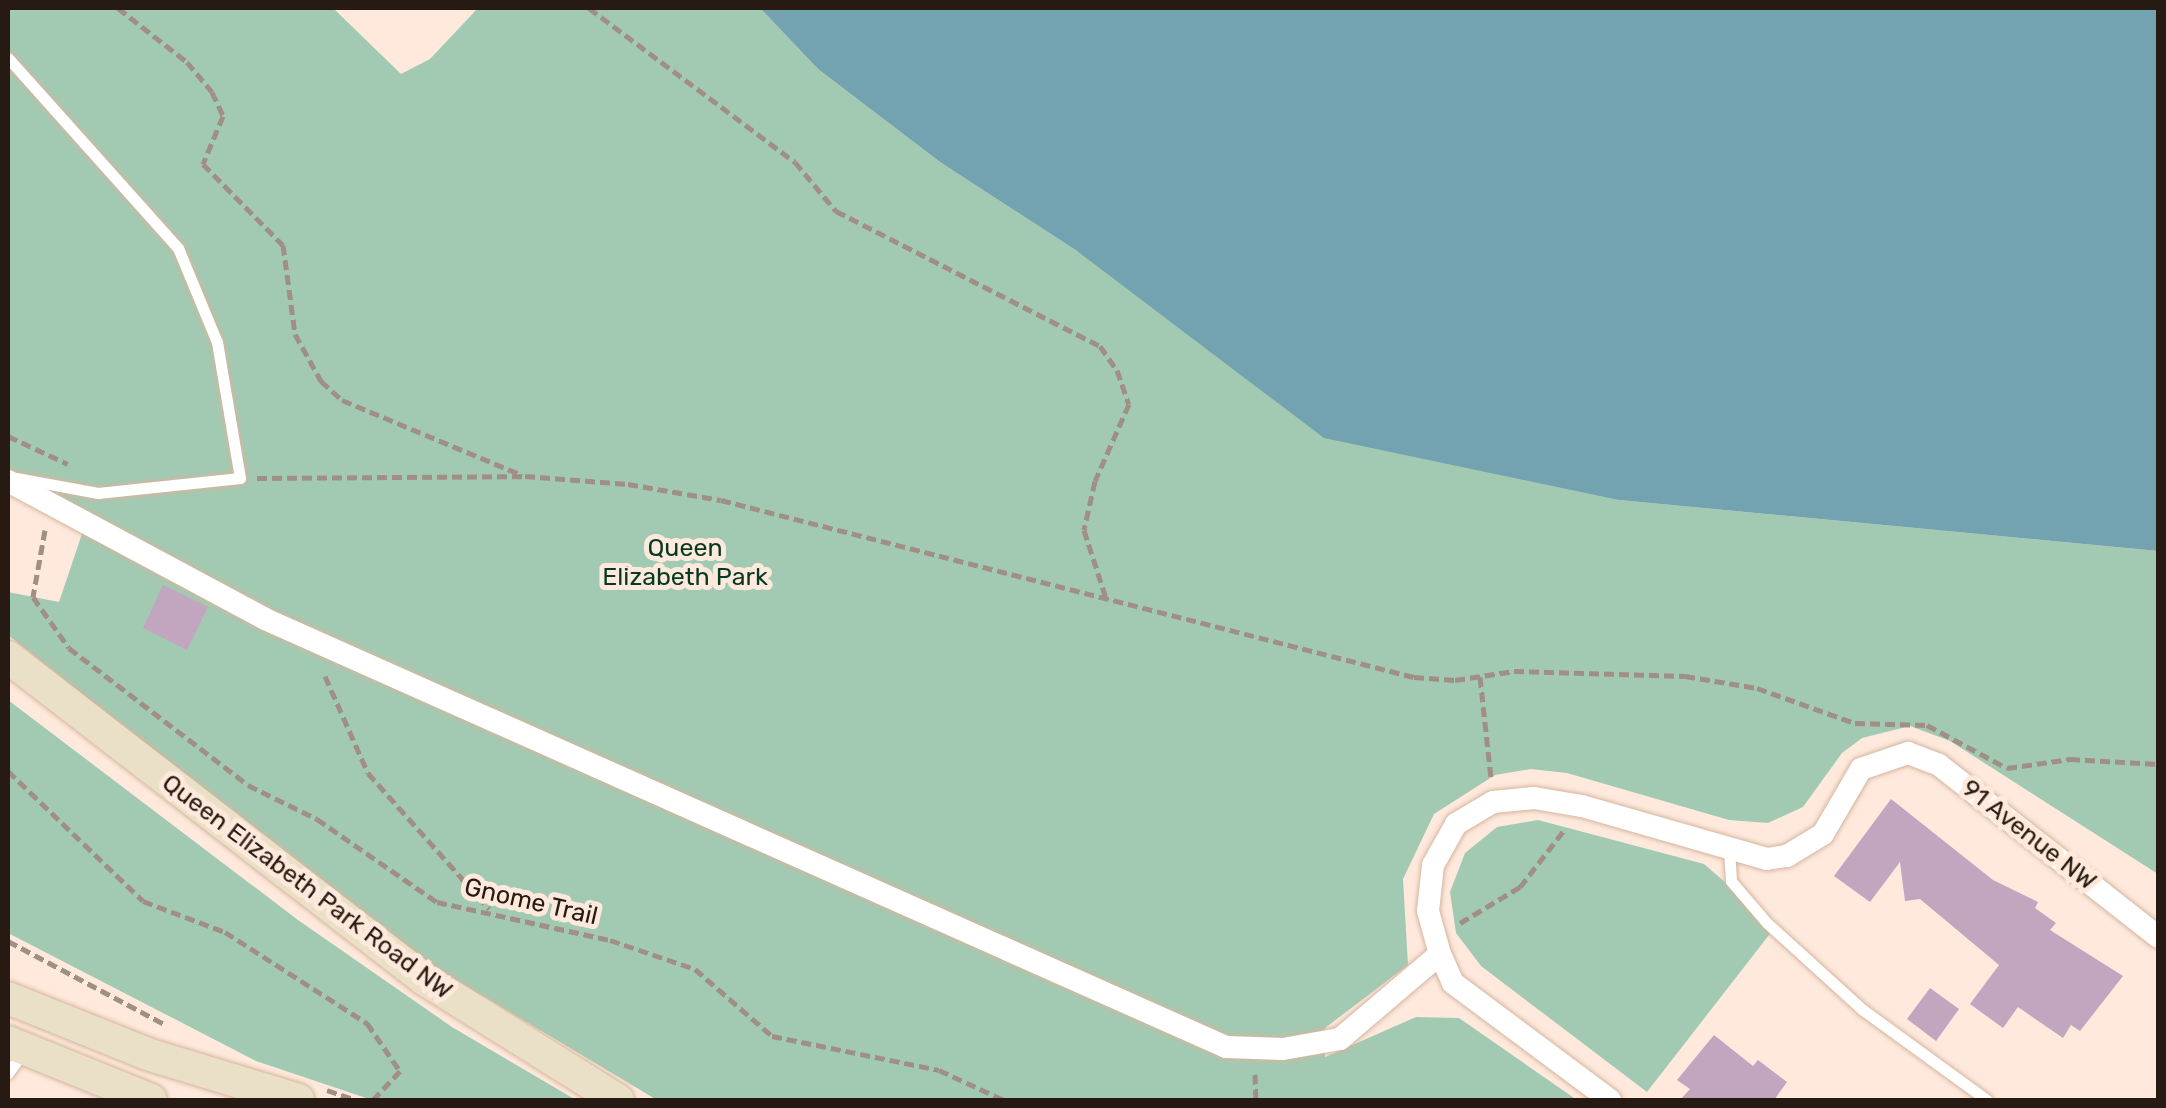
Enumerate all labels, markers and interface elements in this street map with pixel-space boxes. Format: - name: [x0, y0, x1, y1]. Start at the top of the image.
- park label: Queen Elizabeth Park: [602, 534, 768, 593]
- street label: Queen Elizabeth Park Road NW: [156, 768, 458, 1006]
- street label: 91 Avenue NW: [1956, 773, 2102, 897]
- street label: Gnome Trail: [461, 872, 601, 932]

